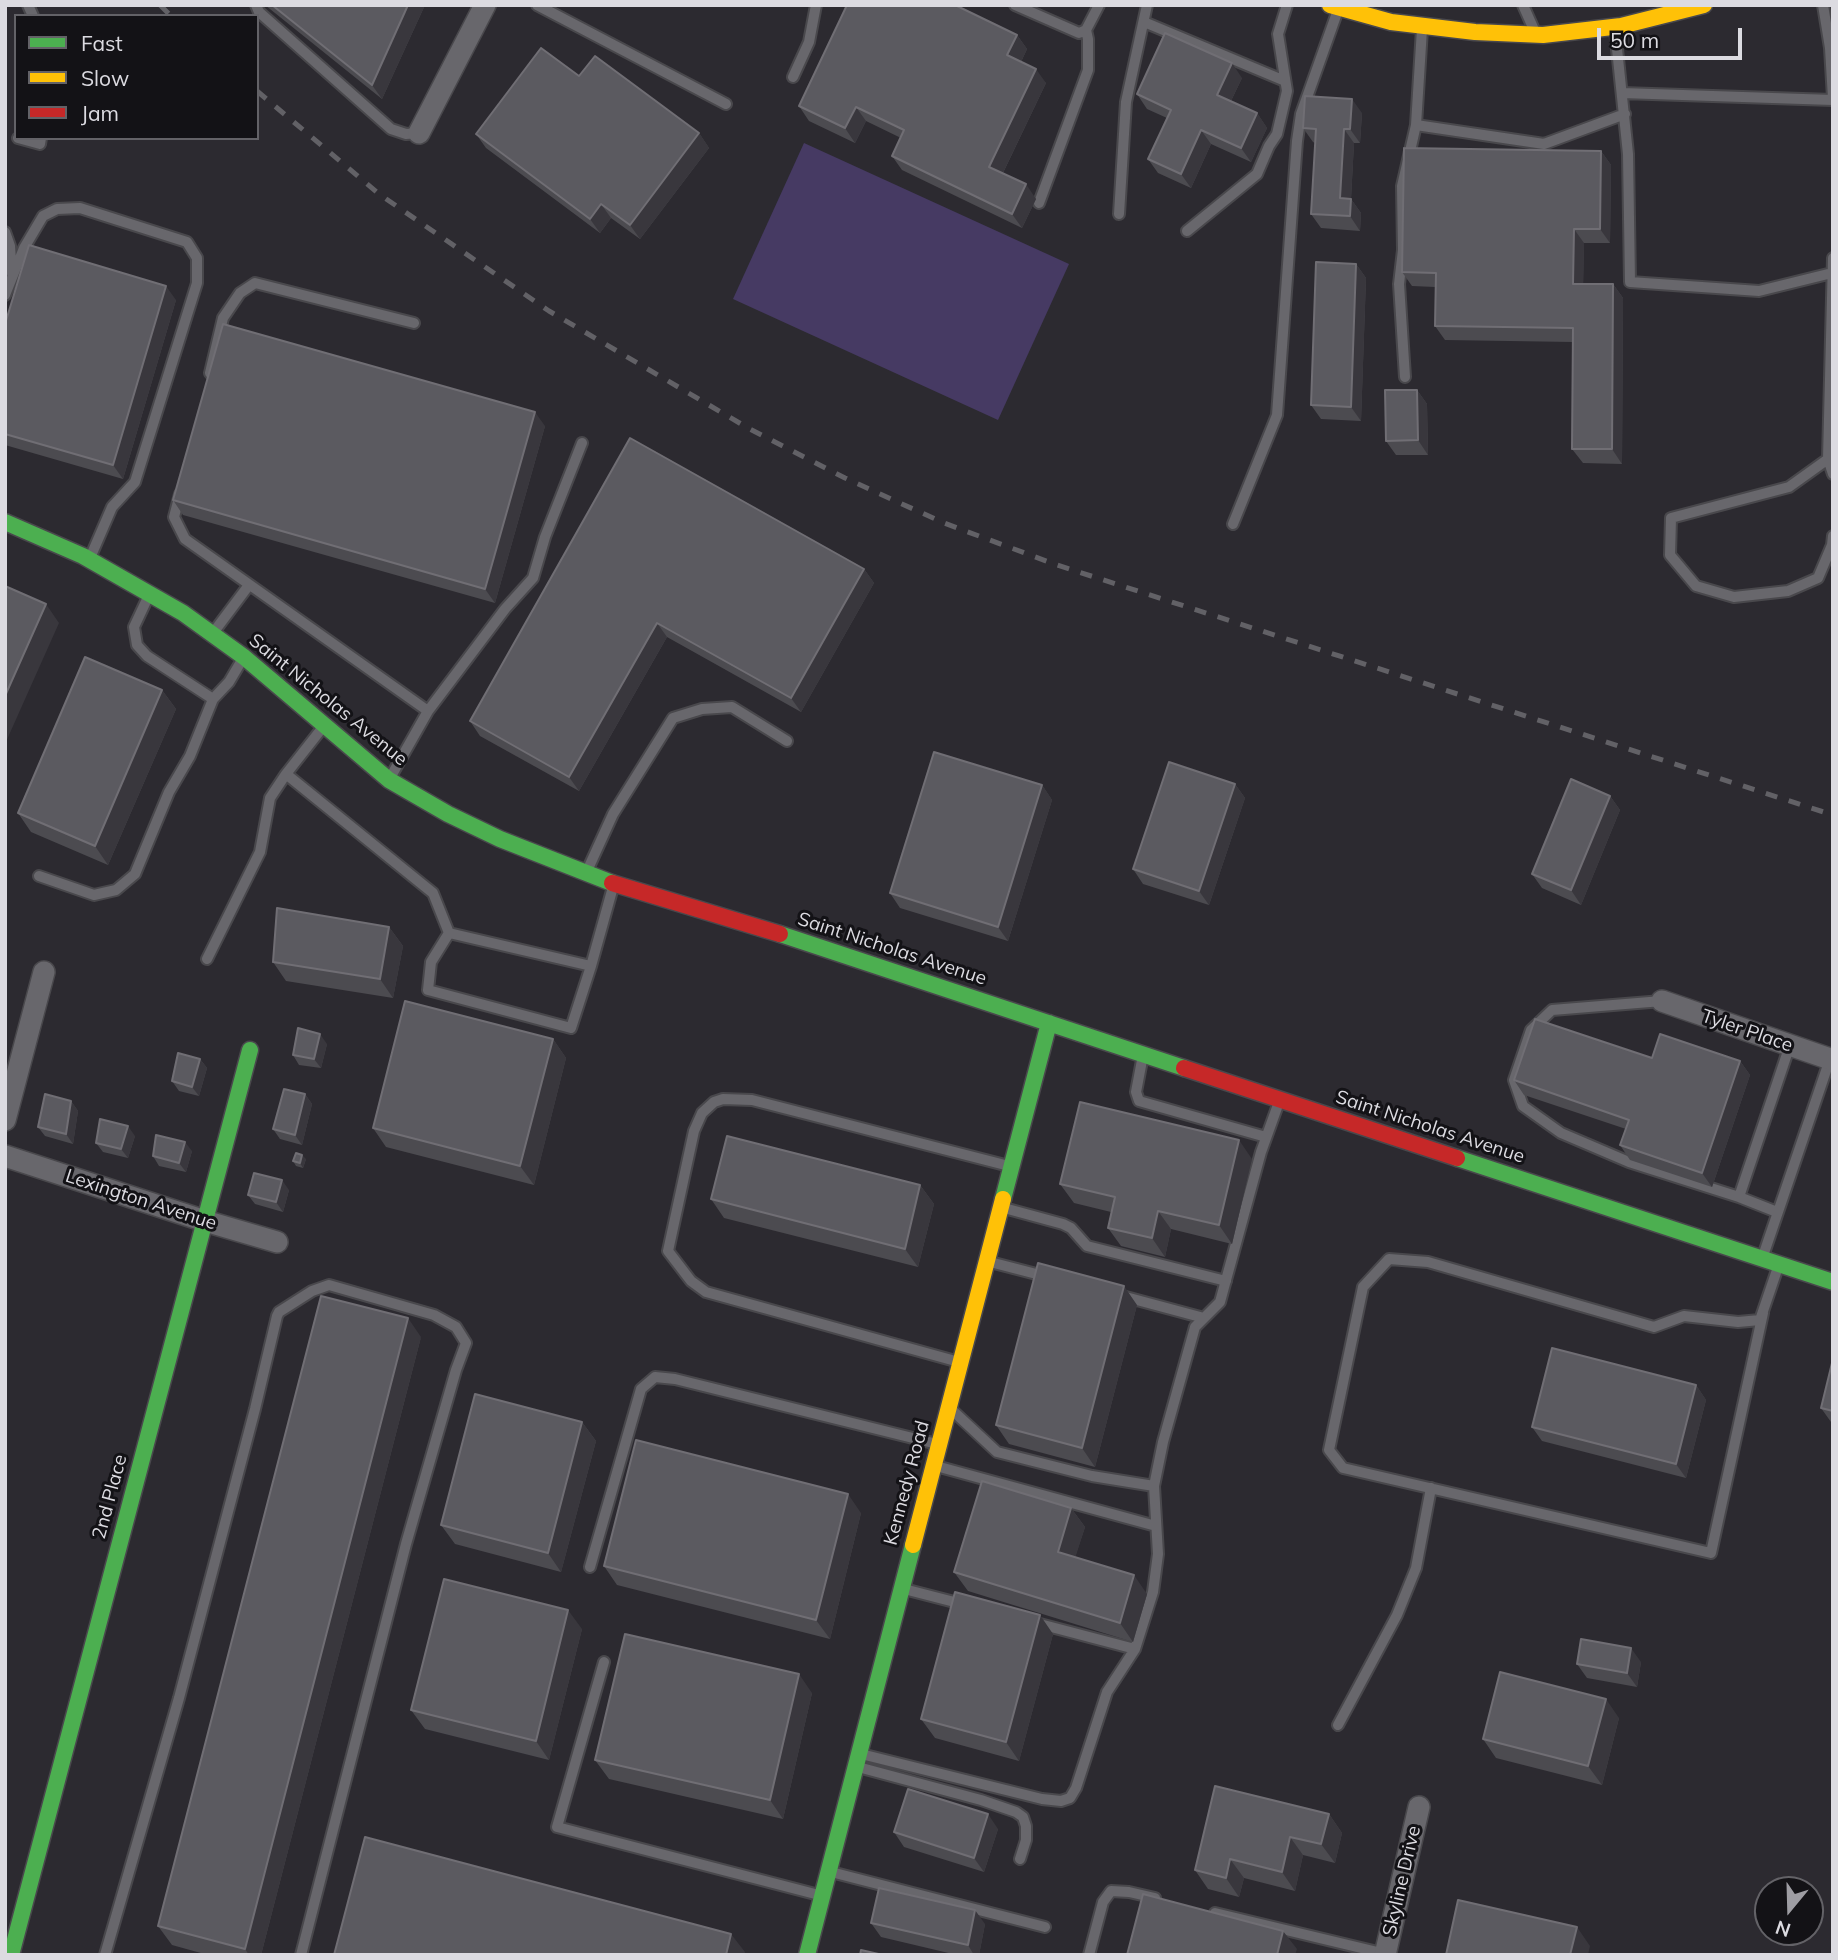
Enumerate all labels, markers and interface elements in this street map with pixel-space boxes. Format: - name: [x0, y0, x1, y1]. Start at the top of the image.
- legend: [14, 14, 259, 140]
- scale bar: [1600, 14, 1745, 58]
- text: 50 m: [1610, 27, 1659, 53]
- text: Fast: [81, 30, 123, 56]
- text: Slow: [81, 65, 129, 91]
- text: Jam: [81, 100, 119, 126]
- street label: Saint Nicholas Avenue: [244, 629, 412, 771]
- street label: Saint Nicholas Avenue: [795, 908, 989, 990]
- street label: Tyler Place: [1698, 1005, 1796, 1057]
- street label: Saint Nicholas Avenue: [1333, 1086, 1527, 1168]
- street label: Lexington Avenue: [63, 1165, 219, 1235]
- street label: Kennedy Road: [879, 1418, 935, 1548]
- street label: 2nd Place: [88, 1452, 132, 1542]
- street label: Skyline Drive: [1378, 1823, 1426, 1939]
- north arrow: [1754, 1876, 1824, 1946]
- text: N: [1772, 1915, 1794, 1943]

